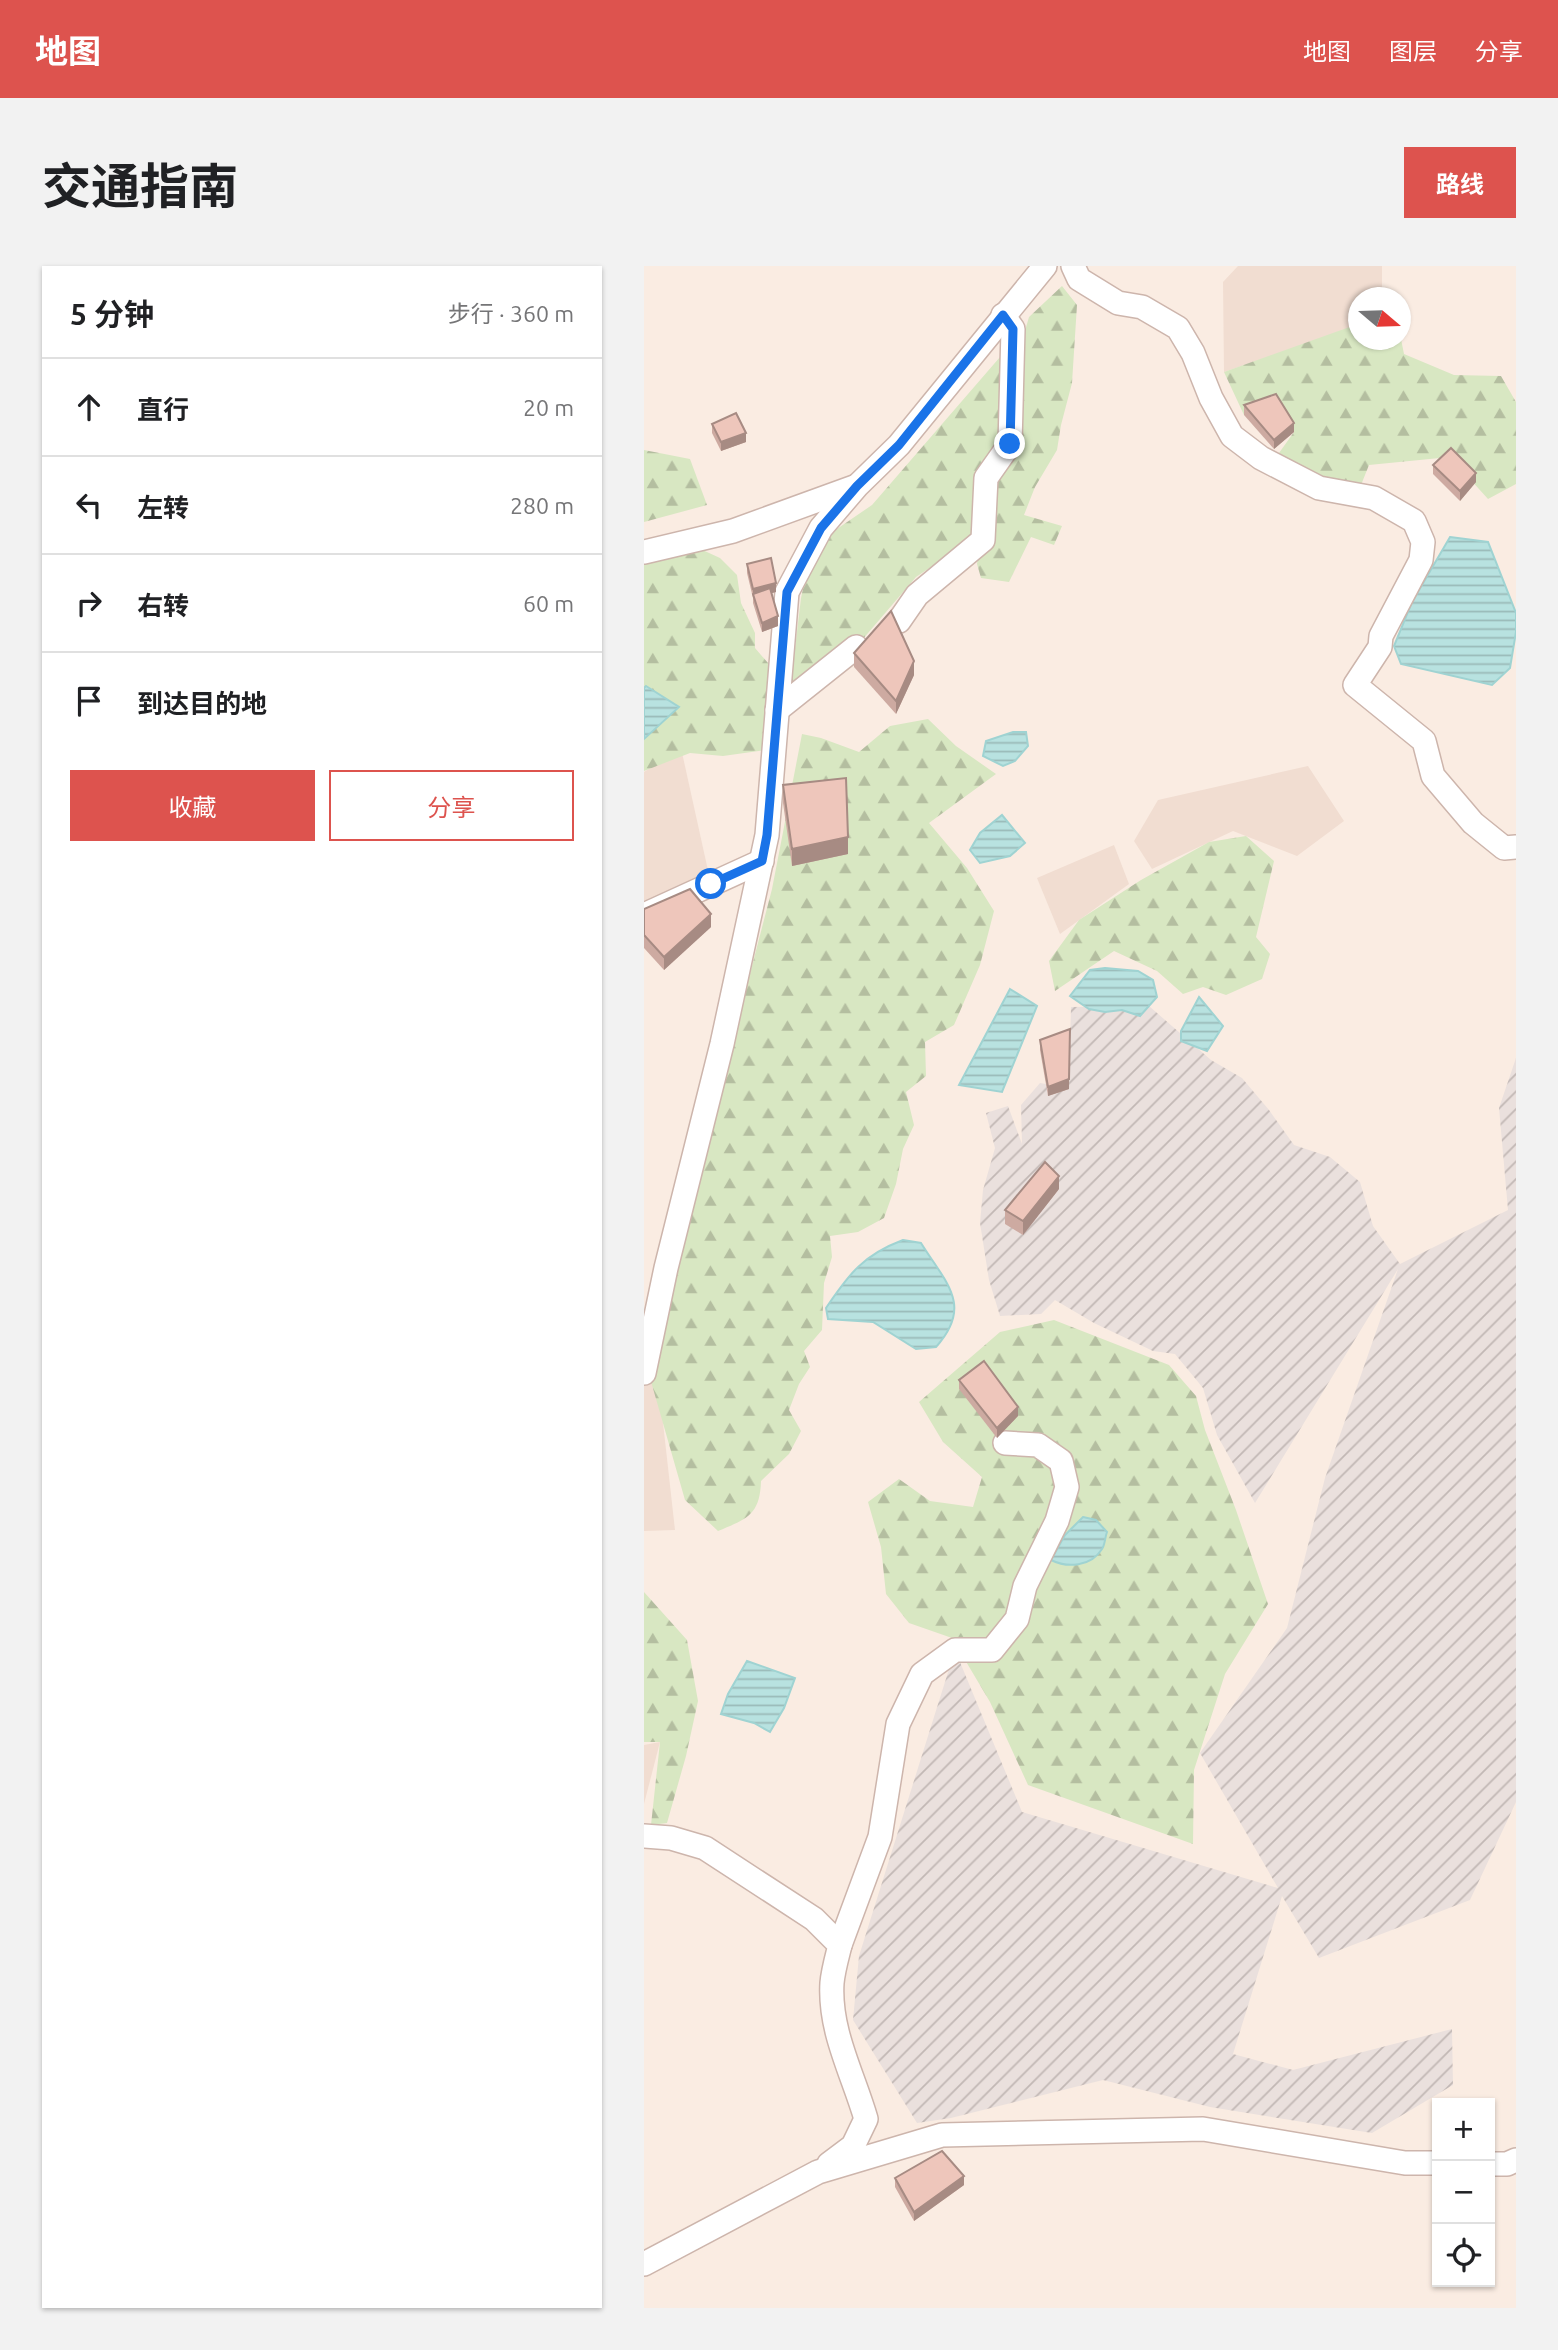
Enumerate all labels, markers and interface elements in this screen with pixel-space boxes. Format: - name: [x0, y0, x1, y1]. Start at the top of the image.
- text: 地图: [35, 32, 101, 69]
- text: 地图: [1303, 38, 1351, 65]
- text: 图层: [1389, 38, 1437, 65]
- text: 分享: [1475, 38, 1523, 65]
- button: 路线: [1404, 147, 1516, 218]
- text: 交通指南: [42, 158, 238, 213]
- north arrow: [1348, 287, 1411, 350]
- text: 5 分钟: [70, 297, 154, 331]
- text: 步行 · 360 m: [448, 301, 574, 326]
- icon: ahead: [70, 388, 108, 426]
- text: 直行: [137, 395, 189, 424]
- text: 20 m: [523, 395, 574, 420]
- route end: [994, 428, 1025, 459]
- icon: left: [70, 486, 108, 524]
- text: 左转: [137, 493, 189, 522]
- text: 280 m: [510, 493, 574, 518]
- icon: right: [70, 584, 108, 622]
- text: 右转: [137, 591, 189, 620]
- text: 60 m: [523, 591, 574, 616]
- icon: arrive: [70, 682, 108, 720]
- text: 到达目的地: [137, 689, 267, 718]
- button: 收藏: [70, 770, 315, 841]
- button: 分享: [329, 770, 574, 841]
- route start: [695, 868, 726, 899]
- map controls: [1432, 2098, 1495, 2287]
- button: +: [1432, 2098, 1495, 2161]
- button: −: [1432, 2161, 1495, 2224]
- button: locate: [1432, 2224, 1495, 2287]

